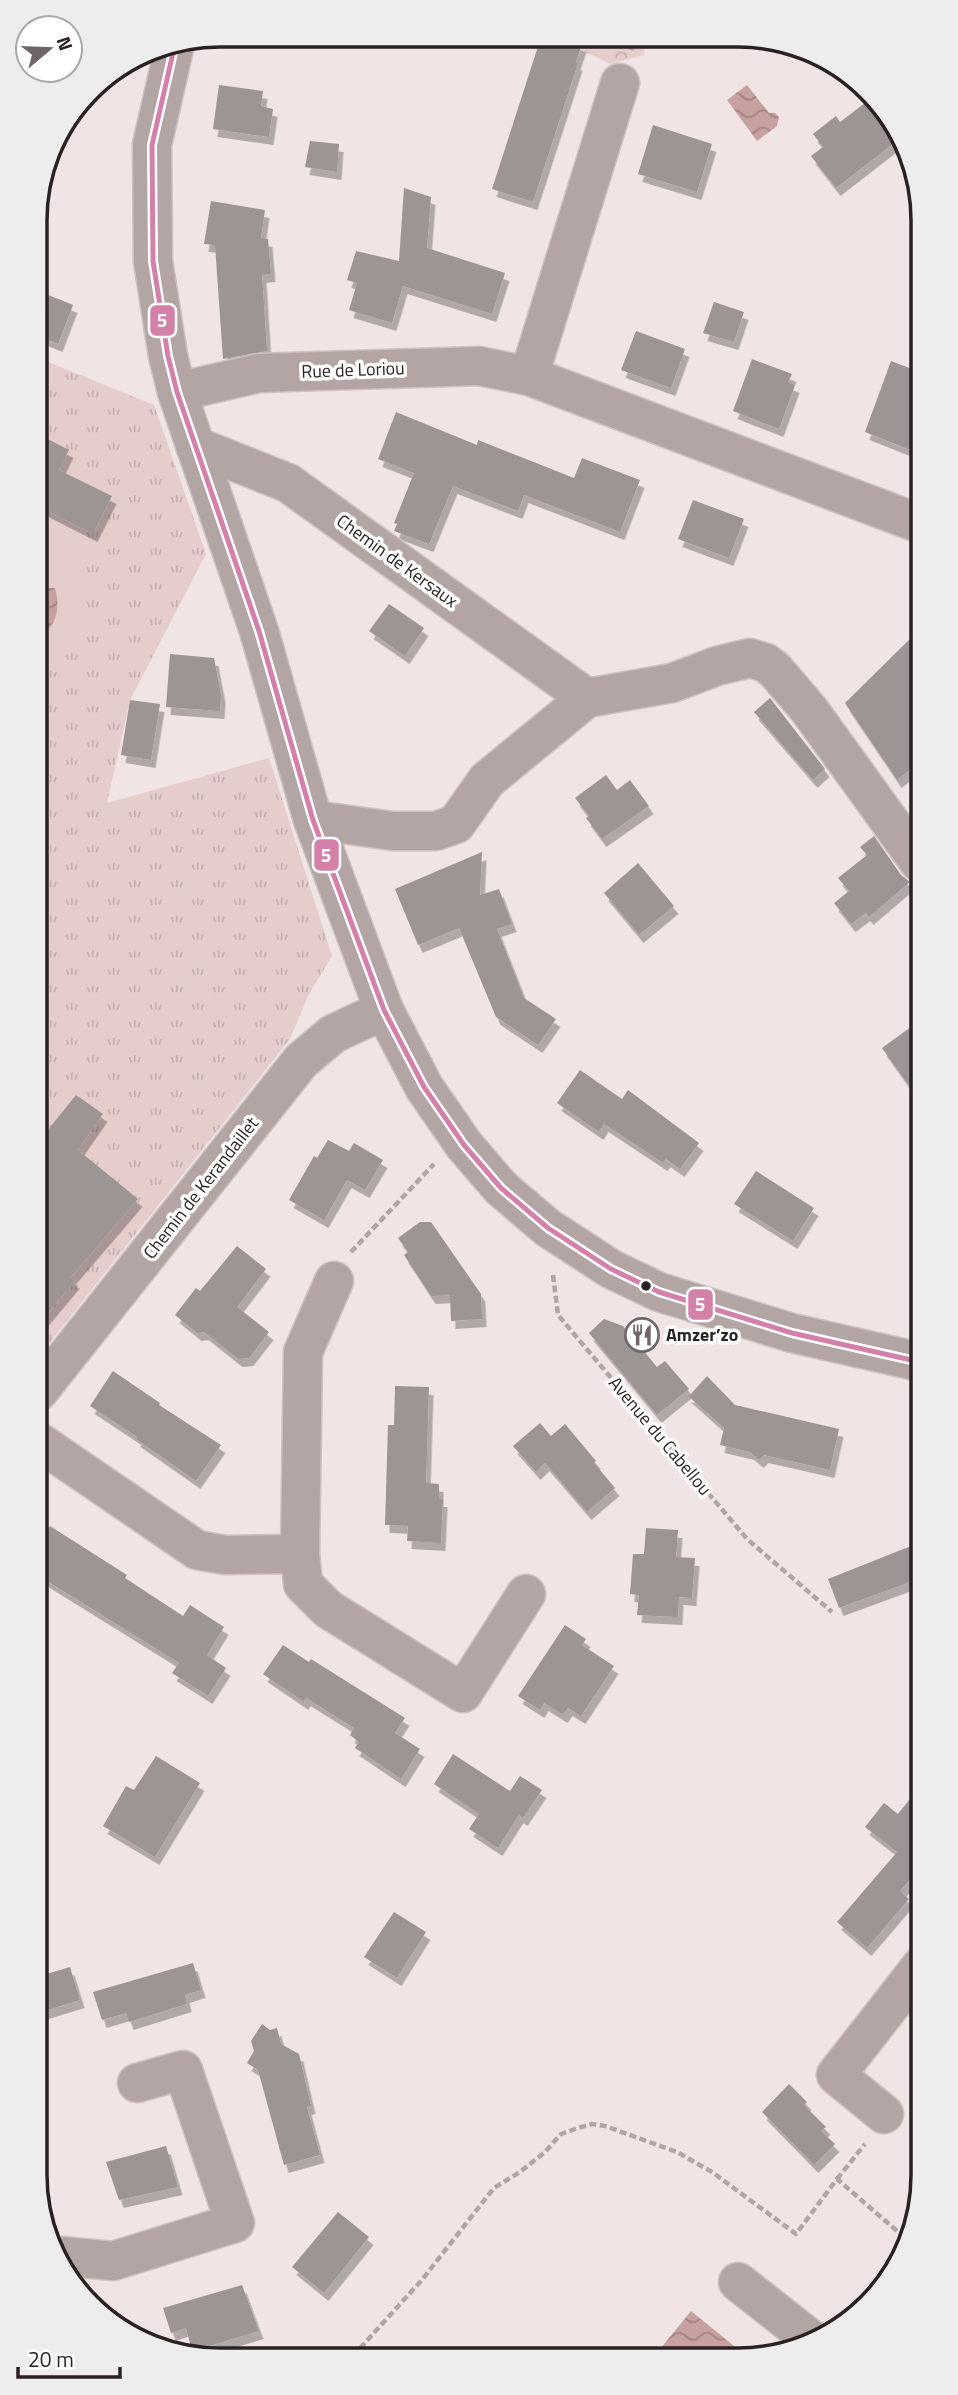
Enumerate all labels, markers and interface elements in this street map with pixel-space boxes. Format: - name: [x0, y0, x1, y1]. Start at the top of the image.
- north arrow: [14, 14, 84, 84]
- text: N: [50, 32, 81, 54]
- line badge: 5: [149, 304, 176, 337]
- text: 5: [157, 305, 167, 334]
- street label: Rue de Loriou: [301, 354, 405, 385]
- street label: Chemin de Kersaux: [331, 507, 464, 614]
- line badge: 5: [313, 838, 340, 872]
- text: 5: [321, 840, 331, 869]
- street label: Chemin de Kerandaillet: [136, 1110, 265, 1265]
- unlabelled marker: [639, 1279, 653, 1293]
- line badge: 5: [687, 1288, 714, 1321]
- text: 5: [695, 1289, 705, 1318]
- restaurant icon: Amzer’zo: [623, 1316, 661, 1354]
- place label: Amzer’zo: [666, 1321, 738, 1348]
- street label: Avenue du Cabellou: [602, 1370, 718, 1501]
- scale bar: [18, 2336, 119, 2380]
- text: 20 m: [28, 2343, 74, 2375]

